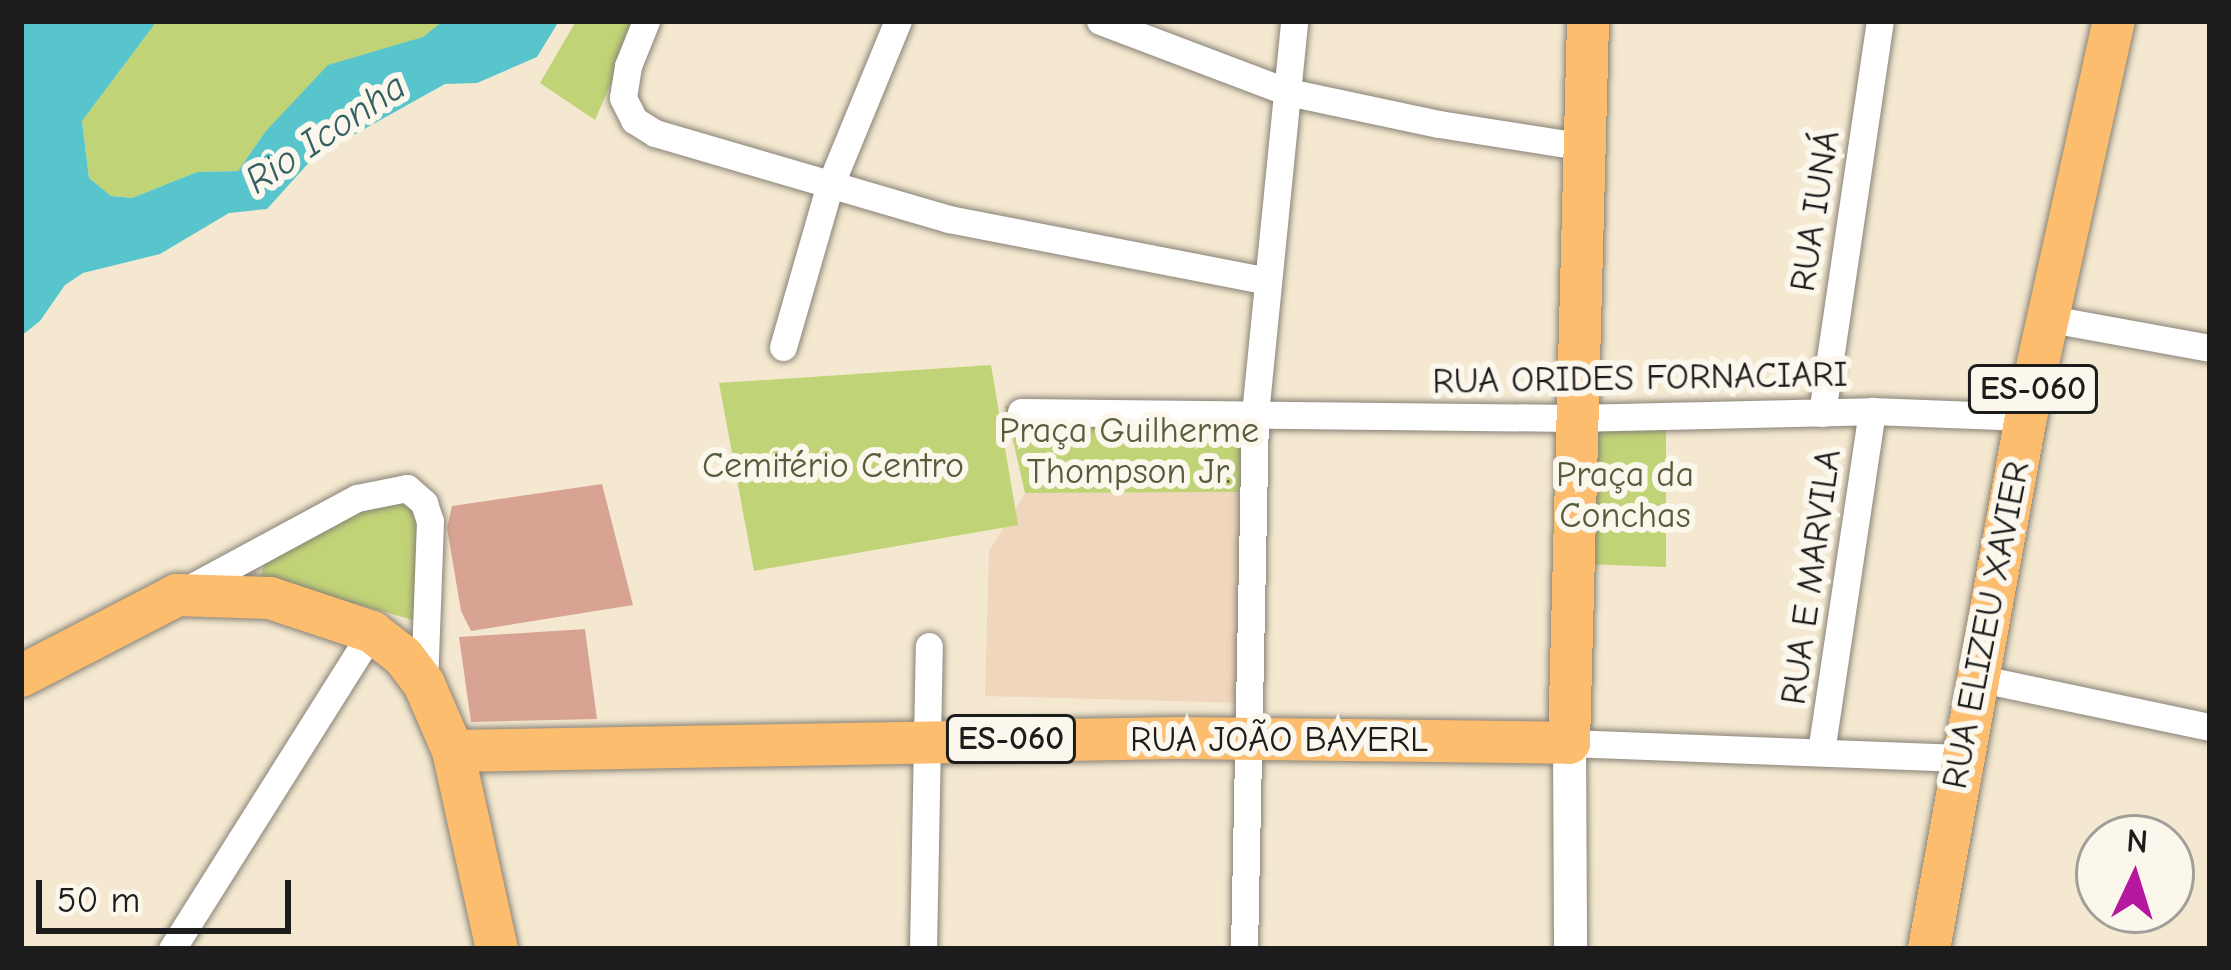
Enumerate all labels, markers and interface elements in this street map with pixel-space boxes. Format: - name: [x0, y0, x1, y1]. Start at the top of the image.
- water label: Rio Iconha: [237, 63, 415, 205]
- street label: RUA IUNÁ: [1781, 127, 1849, 295]
- street label: RUA ORIDES FORNACIARI: [1432, 353, 1848, 403]
- road number: ES-060: [1967, 362, 2099, 416]
- park label: Praça Guilherme Thompson Jr.: [999, 408, 1259, 493]
- park label: Cemitério Centro: [702, 444, 964, 488]
- street label: RUA E MARVILA: [1772, 447, 1850, 707]
- park label: Praça da Conchas: [1556, 452, 1694, 537]
- street label: RUA ELIZEU XAVIER: [1933, 458, 2039, 792]
- road number: ES-060: [945, 712, 1077, 766]
- street label: RUA JOÃO BAYERL: [1130, 718, 1428, 762]
- north arrow: [2075, 814, 2195, 934]
- text: N: [2125, 821, 2149, 861]
- scale bar: [42, 856, 297, 930]
- text: 50 m: [57, 880, 140, 921]

